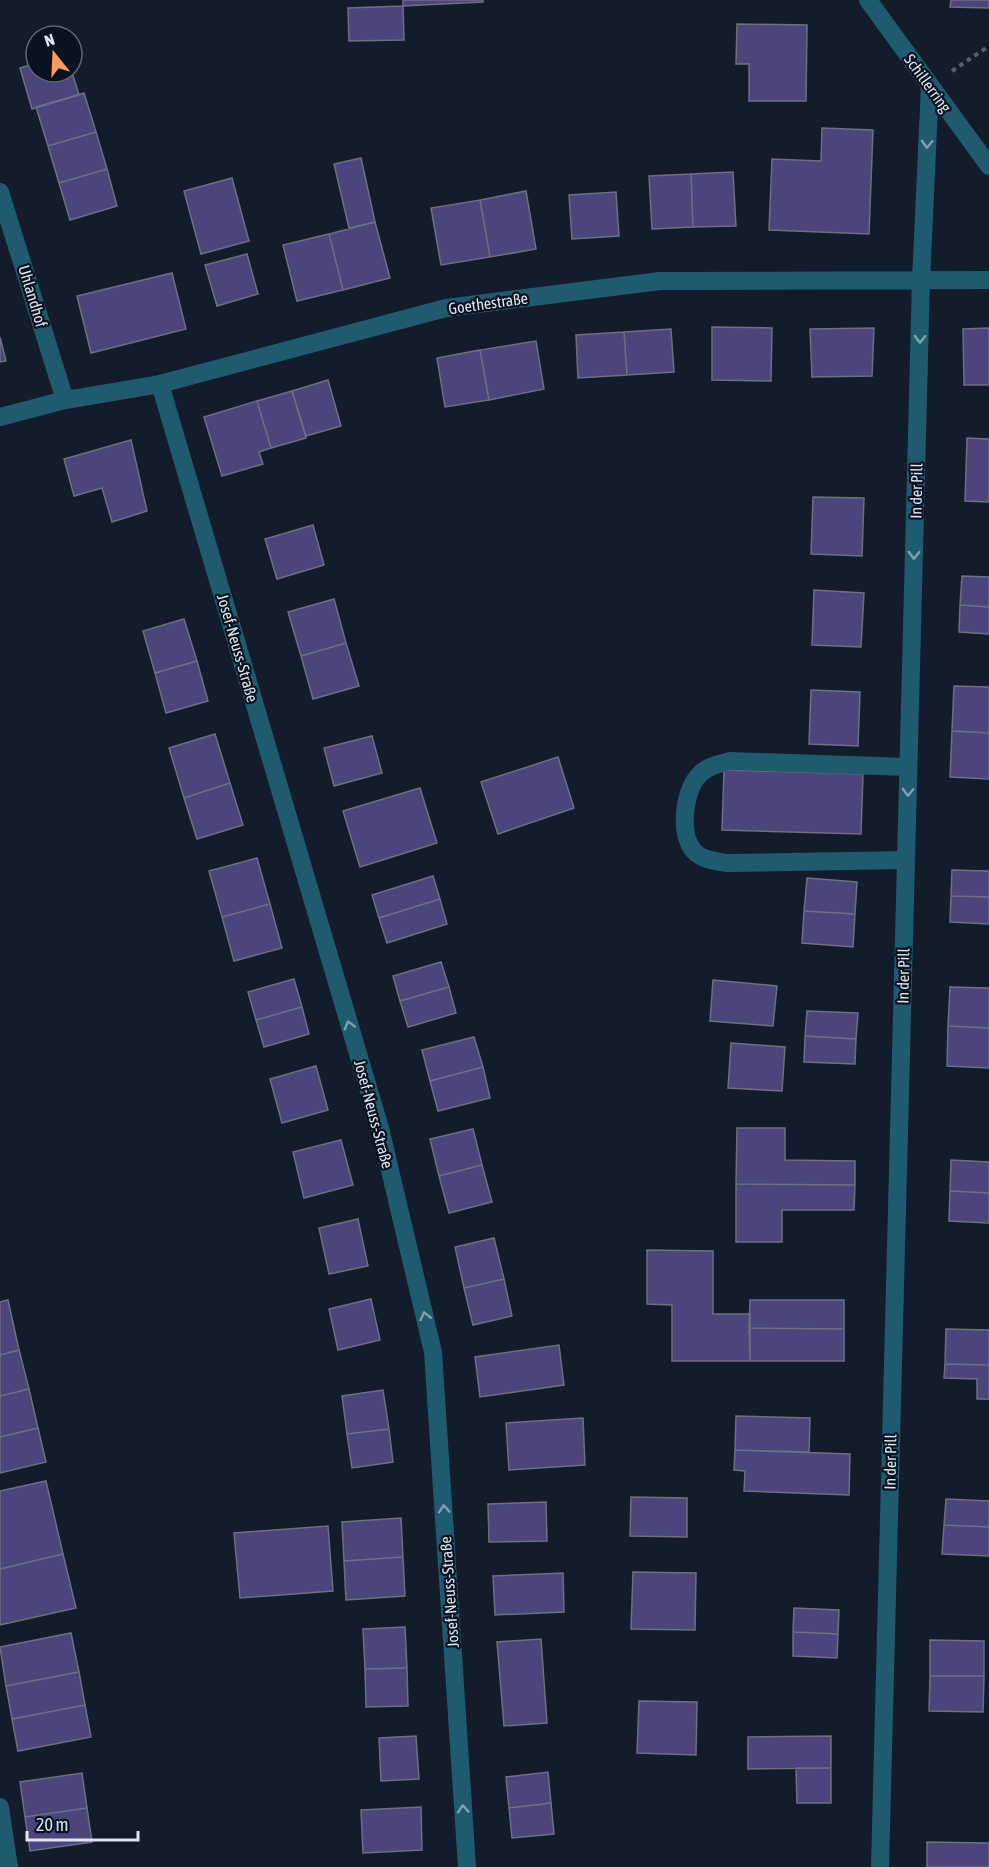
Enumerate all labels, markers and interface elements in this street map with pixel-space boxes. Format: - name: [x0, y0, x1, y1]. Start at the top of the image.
- north arrow: [24, 24, 84, 84]
- text: N: [42, 30, 57, 50]
- street label: Schillerring: [900, 50, 955, 116]
- one-way arrow: [921, 140, 934, 149]
- street label: Uhlandhof: [15, 263, 51, 330]
- street label: Goethestraße: [447, 289, 529, 317]
- one-way arrow: [913, 335, 926, 344]
- street label: In der Pill: [907, 462, 925, 519]
- one-way arrow: [908, 551, 920, 560]
- street label: Josef-Neuss-Straße: [214, 592, 262, 704]
- one-way arrow: [901, 788, 914, 797]
- street label: In der Pill: [894, 947, 912, 1004]
- one-way arrow: [344, 1020, 357, 1030]
- street label: Josef-Neuss-Straße: [351, 1058, 397, 1170]
- one-way arrow: [419, 1311, 432, 1321]
- street label: In der Pill: [881, 1433, 899, 1490]
- one-way arrow: [437, 1505, 450, 1514]
- street label: Josef-Neuss-Straße: [436, 1536, 462, 1648]
- scale bar: [27, 1804, 138, 1842]
- one-way arrow: [457, 1804, 470, 1813]
- text: 20 m: [36, 1814, 68, 1835]

